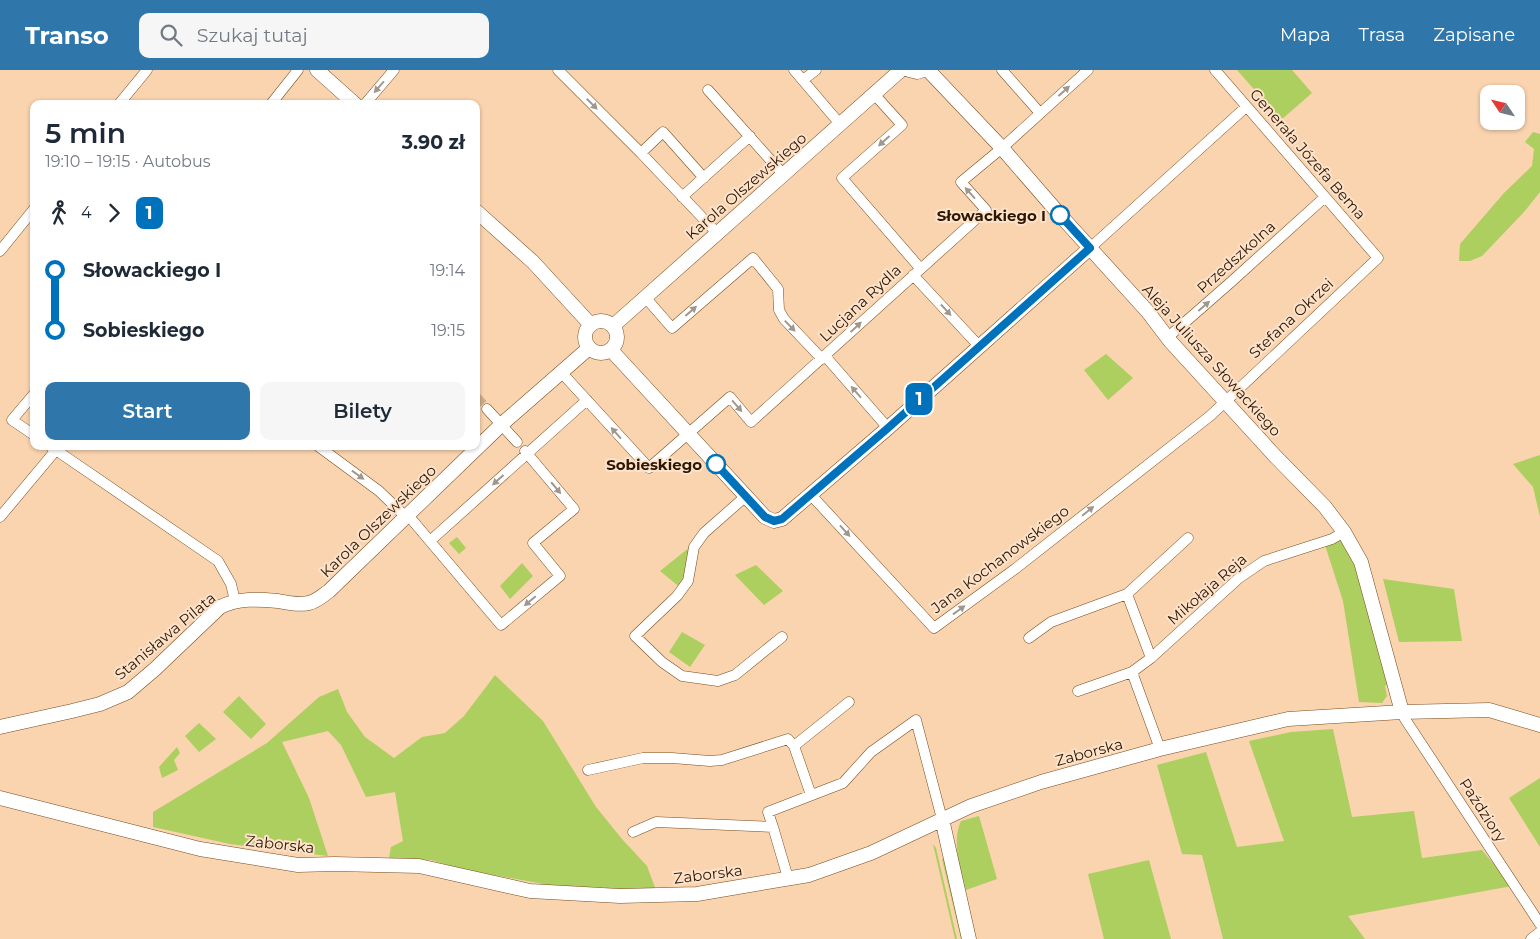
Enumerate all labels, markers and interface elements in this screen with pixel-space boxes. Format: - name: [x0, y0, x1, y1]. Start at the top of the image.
- search box: [139, 13, 489, 58]
- text: Transo: [25, 21, 109, 50]
- icon: search: [157, 21, 185, 49]
- text: Szukaj tutaj: [197, 24, 308, 47]
- text: Mapa: [1280, 24, 1331, 46]
- text: Trasa: [1359, 24, 1405, 46]
- text: Zapisane: [1433, 24, 1515, 46]
- one-way arrow: [374, 80, 385, 93]
- one-way arrow: [1058, 85, 1070, 97]
- street label: Generała Józefa Bema: [1246, 85, 1370, 223]
- north arrow: [1480, 85, 1525, 130]
- map controls: [1480, 85, 1525, 130]
- one-way arrow: [586, 98, 598, 110]
- text: 5 min: [45, 116, 126, 150]
- street label: Karola Olszewskiego: [682, 128, 810, 244]
- text: 3.90 zł: [402, 131, 465, 154]
- one-way arrow: [878, 136, 891, 147]
- text: 19:10 – 19:15 · Autobus: [45, 152, 211, 171]
- one-way arrow: [964, 187, 976, 199]
- icon: walk: [45, 199, 73, 227]
- icon: forward: [100, 199, 128, 227]
- text: 1: [146, 202, 153, 224]
- text: 4: [81, 203, 92, 222]
- marker: Słowackiego I: [1050, 205, 1070, 225]
- place label: Słowackiego I: [937, 206, 1046, 225]
- street label: Przedszkolna: [1193, 217, 1279, 297]
- text: Słowackiego I: [83, 259, 221, 282]
- street label: Lucjana Rydla: [815, 260, 905, 346]
- text: 19:14: [430, 261, 465, 280]
- street label: Stefana Okrzei: [1245, 274, 1337, 362]
- street label: Aleja Juliusza Słowackiego: [1139, 280, 1285, 440]
- one-way arrow: [1197, 300, 1209, 312]
- one-way arrow: [940, 304, 952, 316]
- one-way arrow: [684, 306, 697, 317]
- text: Sobieskiego: [83, 319, 204, 342]
- one-way arrow: [784, 319, 796, 331]
- text: 19:15: [431, 321, 465, 340]
- one-way arrow: [850, 321, 862, 333]
- button: Start: [45, 382, 250, 440]
- button: Bilety: [260, 382, 465, 440]
- line badge: 1: [903, 383, 935, 415]
- one-way arrow: [851, 386, 862, 399]
- text: 1: [915, 388, 923, 410]
- one-way arrow: [732, 399, 743, 412]
- one-way arrow: [611, 427, 622, 439]
- marker: Sobieskiego: [706, 454, 726, 474]
- place label: Sobieskiego: [606, 455, 702, 474]
- street label: Karola Olszewskiego: [316, 461, 440, 581]
- one-way arrow: [351, 470, 365, 480]
- one-way arrow: [493, 474, 505, 486]
- one-way arrow: [551, 481, 562, 494]
- street label: Jana Kochanowskiego: [926, 501, 1073, 618]
- one-way arrow: [1081, 506, 1094, 517]
- one-way arrow: [839, 524, 851, 536]
- street label: Mikołaja Reja: [1163, 549, 1251, 629]
- street label: Stanisława Pilata: [111, 588, 219, 684]
- one-way arrow: [524, 595, 536, 606]
- one-way arrow: [952, 605, 965, 615]
- street label: Zaborska: [1053, 734, 1125, 770]
- street label: Paździory: [1455, 775, 1511, 846]
- street label: Zaborska: [245, 831, 315, 857]
- street label: Zaborska: [673, 860, 743, 888]

